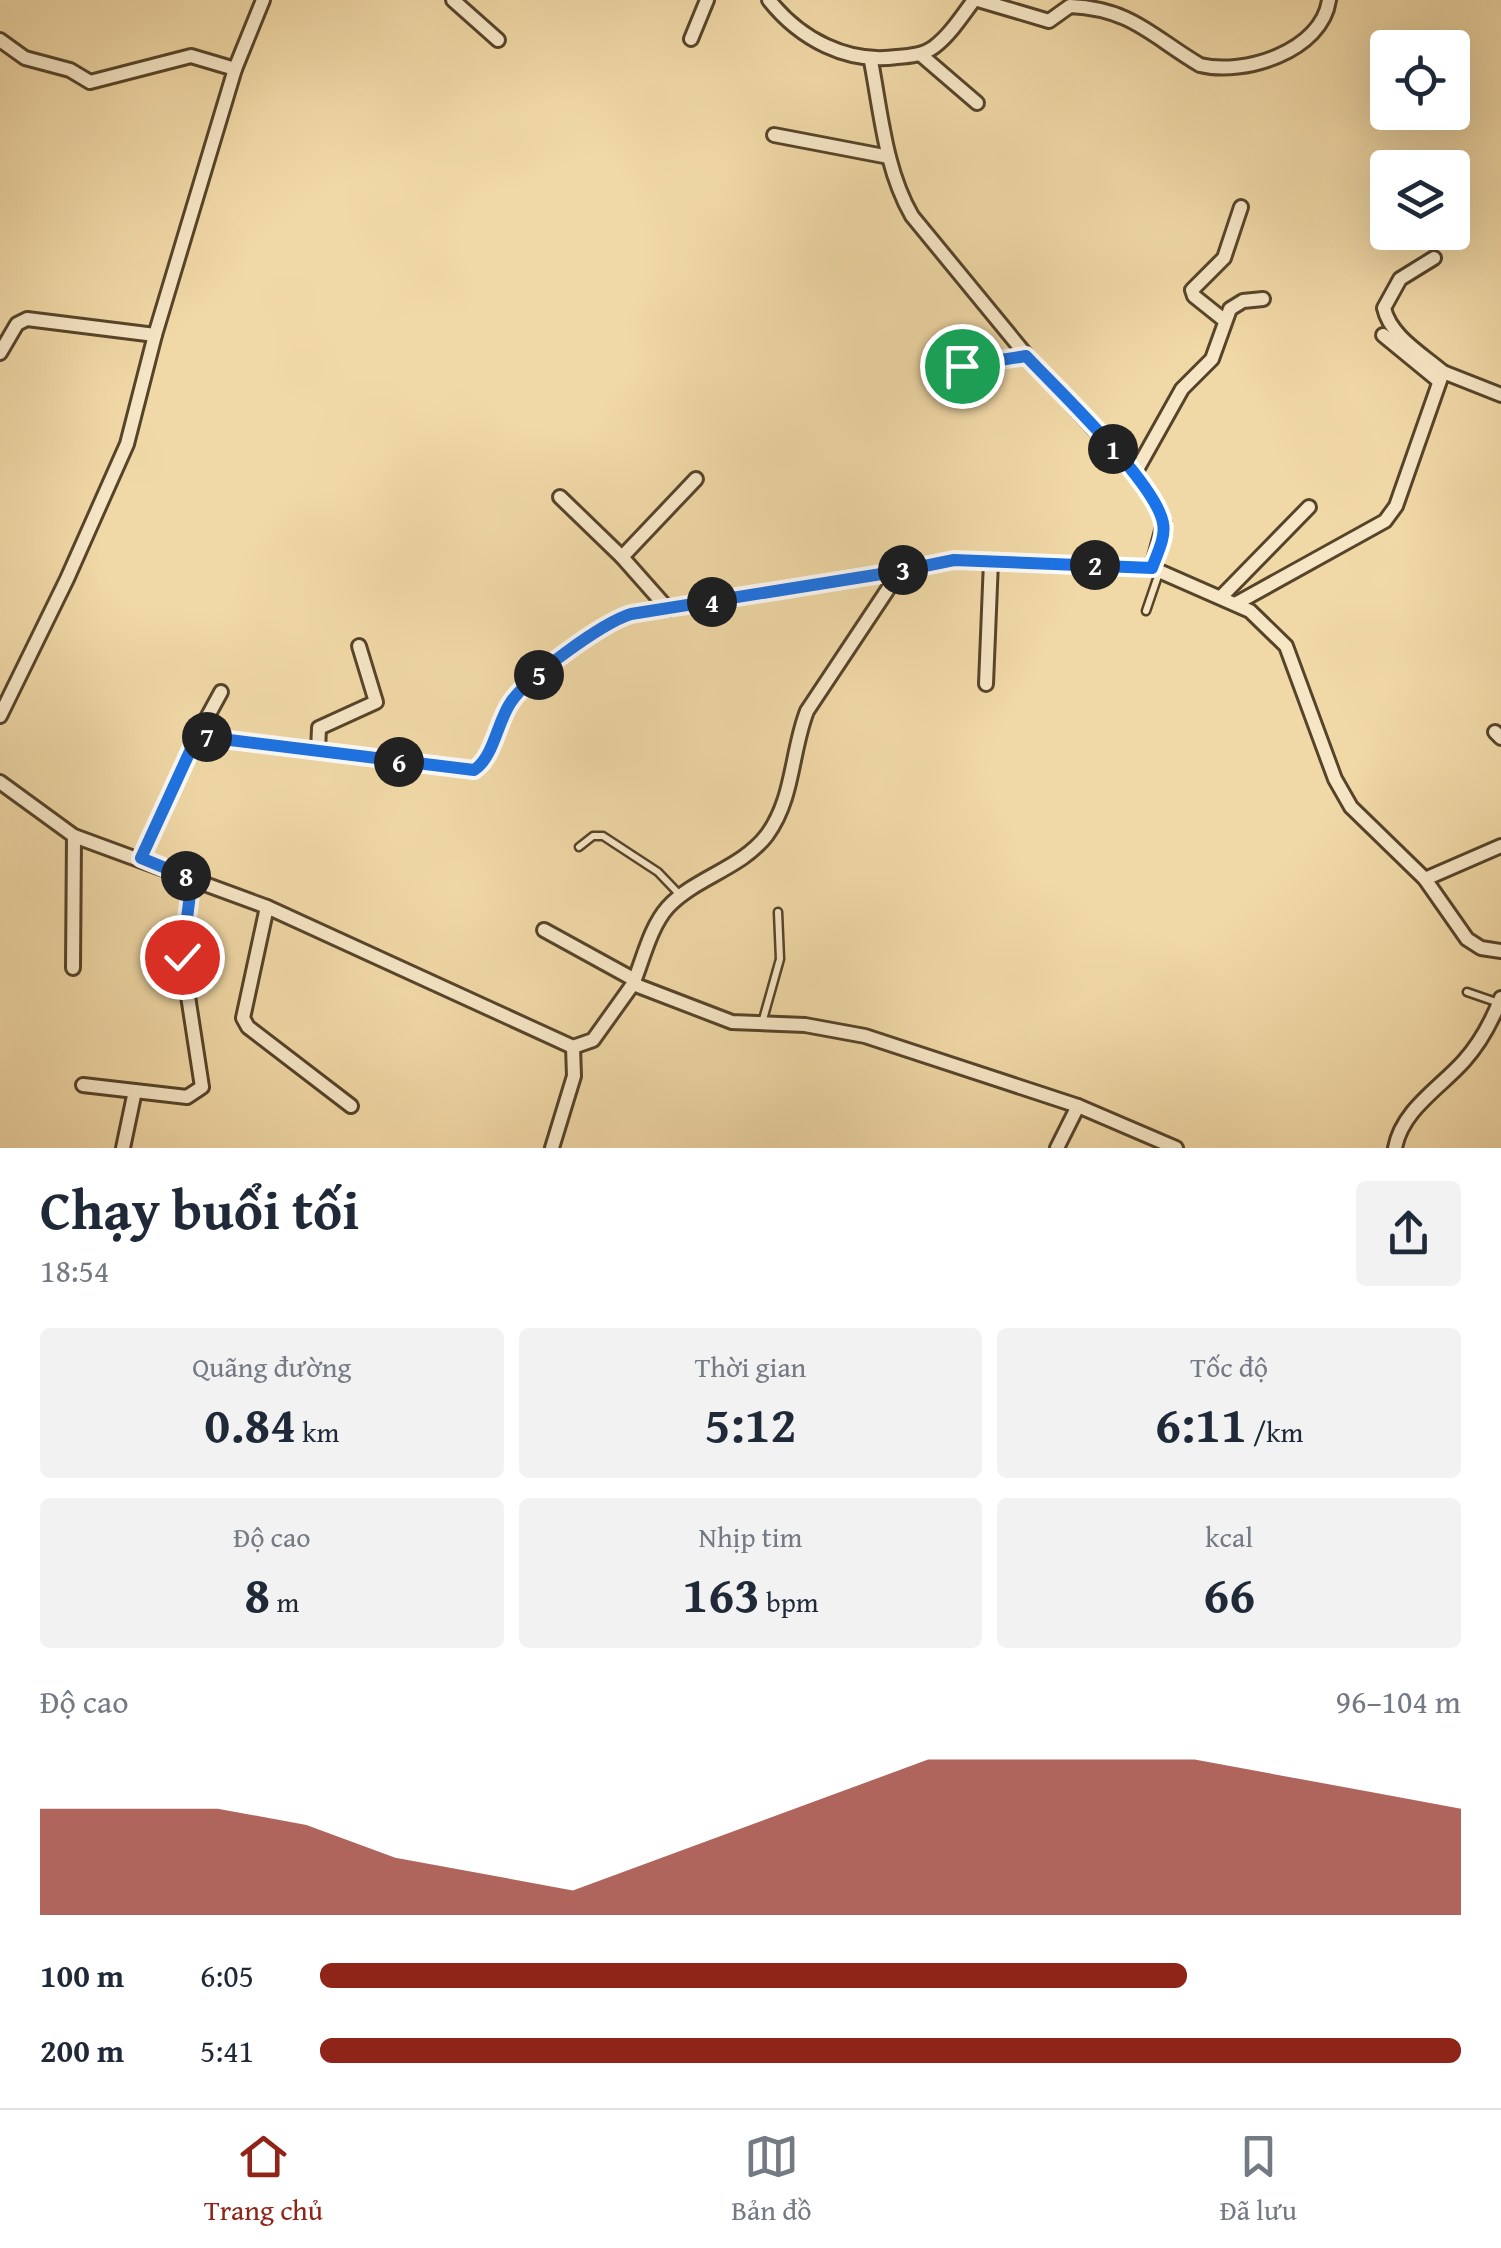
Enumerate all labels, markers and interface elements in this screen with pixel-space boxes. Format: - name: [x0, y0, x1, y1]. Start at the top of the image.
- map controls: [1370, 30, 1470, 250]
- button: locate: [1370, 30, 1470, 130]
- button: layers: [1370, 150, 1470, 250]
- pin: [920, 324, 1005, 409]
- icon: arrive: [935, 339, 990, 394]
- pin: 1: [1088, 424, 1138, 474]
- text: 1: [1106, 428, 1120, 469]
- pin: 2: [1070, 540, 1120, 590]
- text: 2: [1088, 544, 1102, 585]
- pin: 3: [878, 545, 928, 595]
- text: 3: [896, 549, 910, 590]
- pin: 4: [687, 577, 737, 627]
- text: 4: [705, 581, 719, 622]
- pin: 5: [514, 650, 564, 700]
- text: 5: [532, 654, 546, 695]
- pin: 7: [182, 712, 232, 762]
- text: 7: [200, 716, 214, 757]
- pin: 6: [374, 737, 424, 787]
- text: 6: [392, 741, 406, 782]
- pin: 8: [161, 851, 211, 901]
- text: 8: [179, 855, 193, 896]
- pin: [140, 915, 225, 1000]
- icon: check: [155, 930, 210, 985]
- text: Chạy buổi tối: [40, 1169, 359, 1249]
- button: share: [1356, 1181, 1461, 1286]
- text: 18:54: [40, 1247, 109, 1294]
- text: Quãng đường: [192, 1346, 351, 1387]
- text: Thời gian: [695, 1346, 806, 1387]
- text: Tốc độ: [1190, 1346, 1268, 1387]
- text: 0.84: [204, 1387, 296, 1460]
- text: 5:12: [705, 1387, 796, 1460]
- text: 6:11: [1155, 1387, 1247, 1460]
- text: km: [296, 1411, 339, 1452]
- text: /km: [1247, 1411, 1303, 1452]
- text: Độ cao: [233, 1516, 311, 1557]
- text: Nhịp tim: [699, 1516, 802, 1557]
- text: kcal: [1205, 1516, 1253, 1557]
- text: 8: [244, 1557, 270, 1630]
- text: 163: [682, 1557, 760, 1630]
- text: 66: [1203, 1557, 1255, 1630]
- text: m: [270, 1581, 299, 1622]
- text: bpm: [760, 1581, 819, 1622]
- text: Độ cao: [40, 1678, 128, 1725]
- text: 96–104 m: [1336, 1678, 1461, 1725]
- text: 100 m: [40, 1952, 124, 1999]
- text: 6:05: [200, 1952, 254, 1999]
- text: 200 m: [40, 2027, 124, 2074]
- text: 5:41: [200, 2027, 254, 2074]
- tab: Trang chủ: [204, 2129, 323, 2230]
- tab: Bản đồ: [731, 2129, 811, 2230]
- tab: Đã lưu: [1220, 2129, 1297, 2230]

